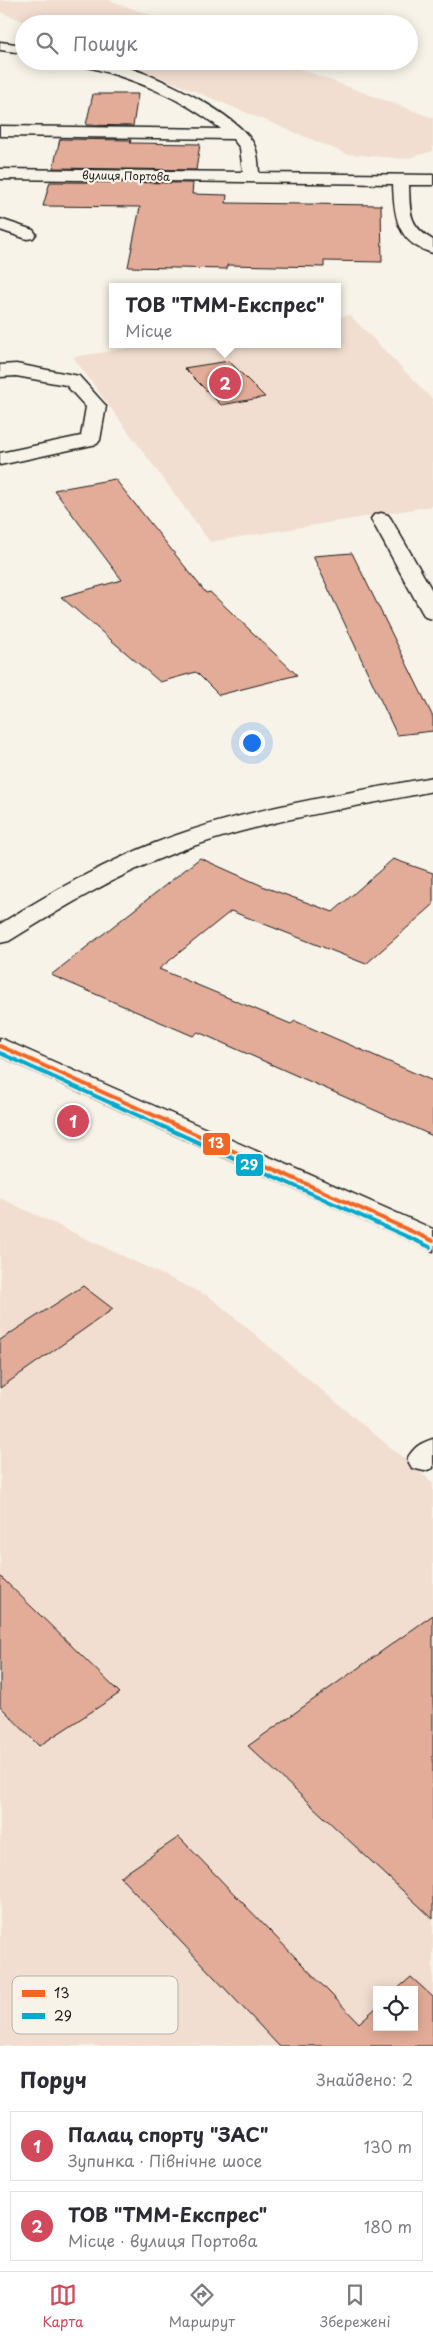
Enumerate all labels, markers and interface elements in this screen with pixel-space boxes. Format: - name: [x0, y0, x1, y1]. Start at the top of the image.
- search box: [15, 15, 418, 70]
- icon: search: [33, 29, 61, 57]
- text: Пошук: [73, 29, 138, 57]
- street label: вулиця Портова: [82, 166, 170, 185]
- popup: [109, 283, 341, 348]
- text: ТОВ "ТММ-Експрес": [125, 290, 325, 318]
- text: Місце: [125, 318, 172, 342]
- pin: 2: [209, 364, 241, 402]
- your location: [239, 730, 265, 756]
- pin: 1: [57, 1102, 89, 1140]
- line badge: 13: [202, 1132, 231, 1156]
- text: 13: [208, 1132, 224, 1153]
- line badge: 29: [235, 1153, 264, 1177]
- text: 29: [240, 1154, 258, 1175]
- legend: [12, 1976, 178, 2034]
- text: 13: [54, 1982, 70, 2003]
- map controls: [373, 1986, 418, 2031]
- button: locate: [373, 1986, 418, 2031]
- text: 29: [54, 2005, 72, 2026]
- text: Поруч: [20, 2063, 87, 2095]
- text: Знайдено: 2: [316, 2067, 413, 2091]
- text: Палац спорту "ЗАС": [68, 2120, 269, 2148]
- text: 1: [33, 2134, 41, 2158]
- text: 130 m: [364, 2134, 412, 2158]
- text: Зупинка · Північне шосе: [68, 2148, 262, 2172]
- text: ТОВ "ТММ-Експрес": [68, 2200, 267, 2228]
- text: 2: [31, 2214, 43, 2238]
- text: 180 m: [364, 2214, 412, 2238]
- text: Місце · вулиця Портова: [68, 2228, 258, 2252]
- tab: Карта: [43, 2281, 84, 2332]
- tab: Маршрут: [169, 2281, 235, 2332]
- tab: Збережені: [320, 2281, 390, 2332]

